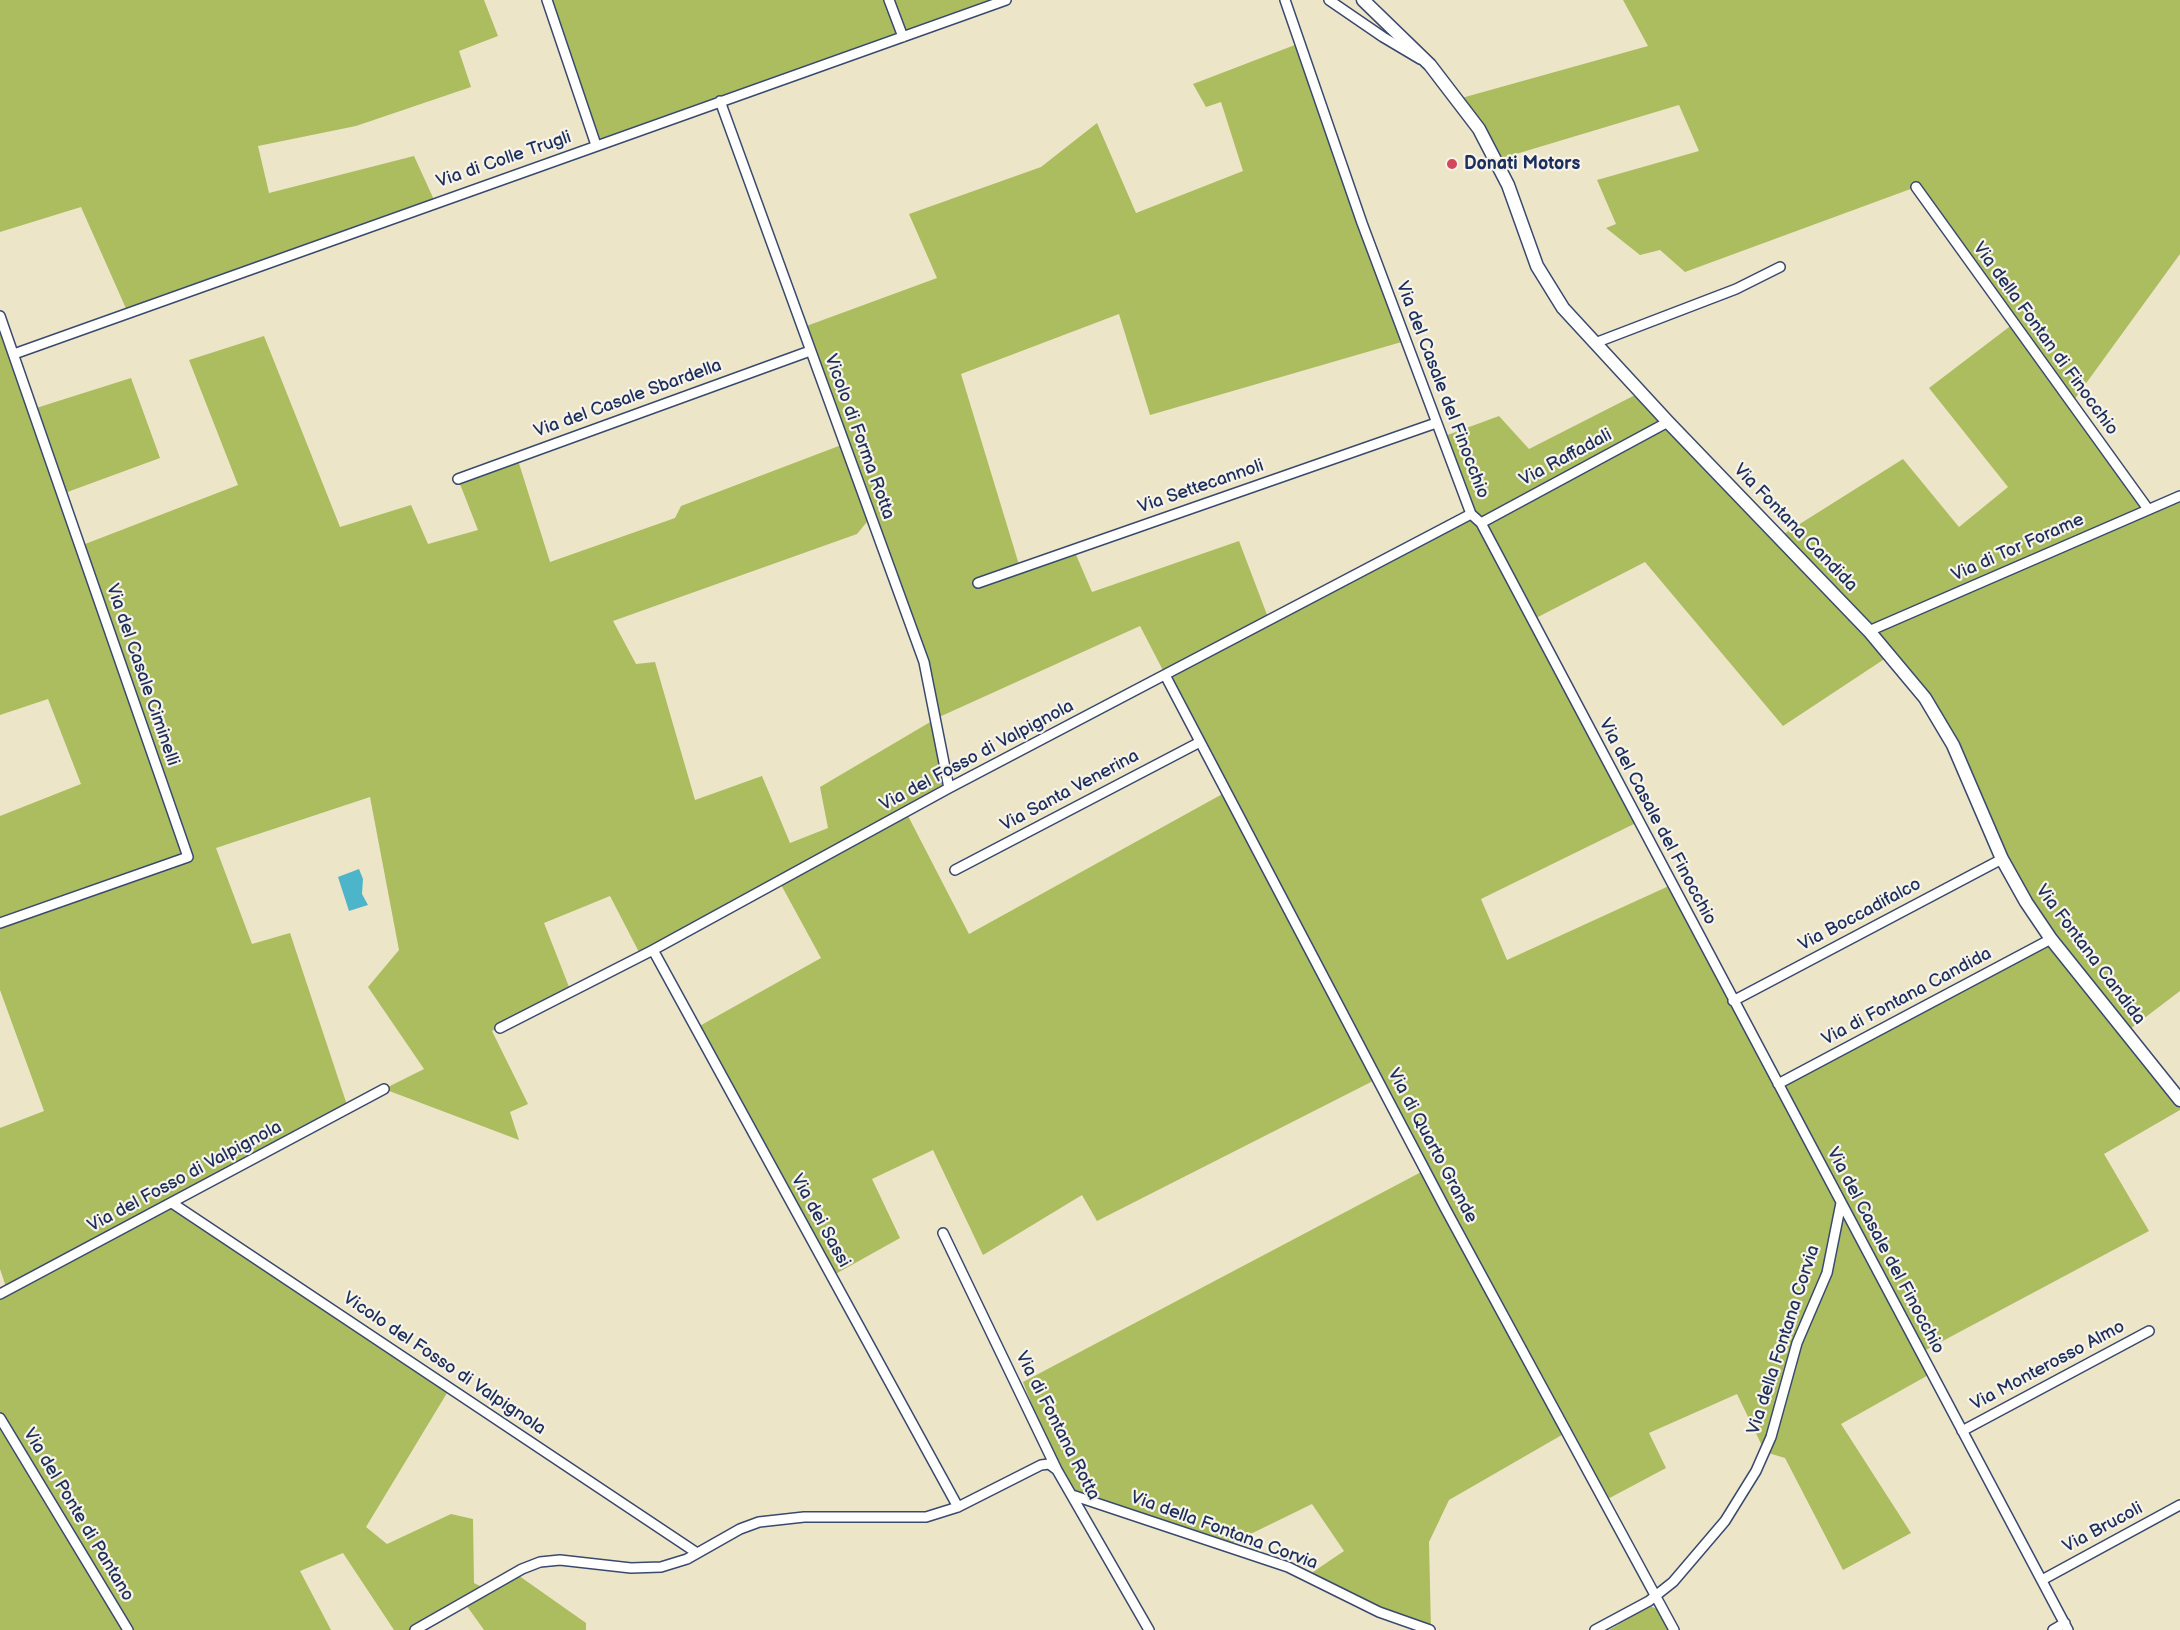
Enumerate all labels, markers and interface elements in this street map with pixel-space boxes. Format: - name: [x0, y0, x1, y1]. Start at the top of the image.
- street label: Via di Colle Trugli: [434, 127, 574, 193]
- place label: Donati Motors: [1464, 153, 1580, 175]
- marker: Donati Motors: [1445, 157, 1459, 171]
- street label: Via della Fontan di Finocchio: [1968, 238, 2122, 440]
- street label: Via del Casale del Finocchio: [1391, 279, 1493, 501]
- street label: Vicolo di Forma Rotta: [819, 352, 899, 522]
- street label: Via del Casale Sbardella: [531, 355, 725, 443]
- street label: Via Raffadali: [1516, 425, 1616, 491]
- street label: Via Settecannoli: [1135, 455, 1267, 519]
- street label: Via Fontana Candida: [1728, 460, 1862, 596]
- street label: Via di Tor Forame: [1948, 509, 2088, 587]
- street label: Via del Casale Ciminelli: [101, 581, 183, 769]
- street label: Via del Fosso di Valpignola: [876, 696, 1078, 816]
- street label: Via del Casale del Finocchio: [1593, 715, 1721, 929]
- street label: Via Santa Venerina: [997, 745, 1143, 837]
- street label: Via Boccadifalco: [1795, 874, 1925, 956]
- street label: Via Fontana Candida: [2030, 881, 2150, 1029]
- street label: Via di Fontana Candida: [1819, 943, 1995, 1051]
- street label: Via di Quarto Grande: [1382, 1065, 1482, 1227]
- street label: Via del Fosso di Valpignola: [84, 1117, 286, 1237]
- street label: Via del Casale del Finocchio: [1821, 1144, 1949, 1358]
- street label: Via dei Sassi: [785, 1170, 855, 1272]
- street label: Via della Fontana Corvia: [1743, 1243, 1825, 1437]
- street label: Vicolo del Fosso di Valpignola: [338, 1288, 550, 1440]
- street label: Via Monterosso Almo: [1967, 1316, 2129, 1416]
- street label: Via di Fontana Rotta: [1010, 1348, 1104, 1504]
- street label: Via del Ponte di Pantano: [18, 1425, 138, 1605]
- street label: Via della Fontana Corvia: [1127, 1487, 1321, 1575]
- street label: Via Brucoli: [2059, 1498, 2147, 1558]

